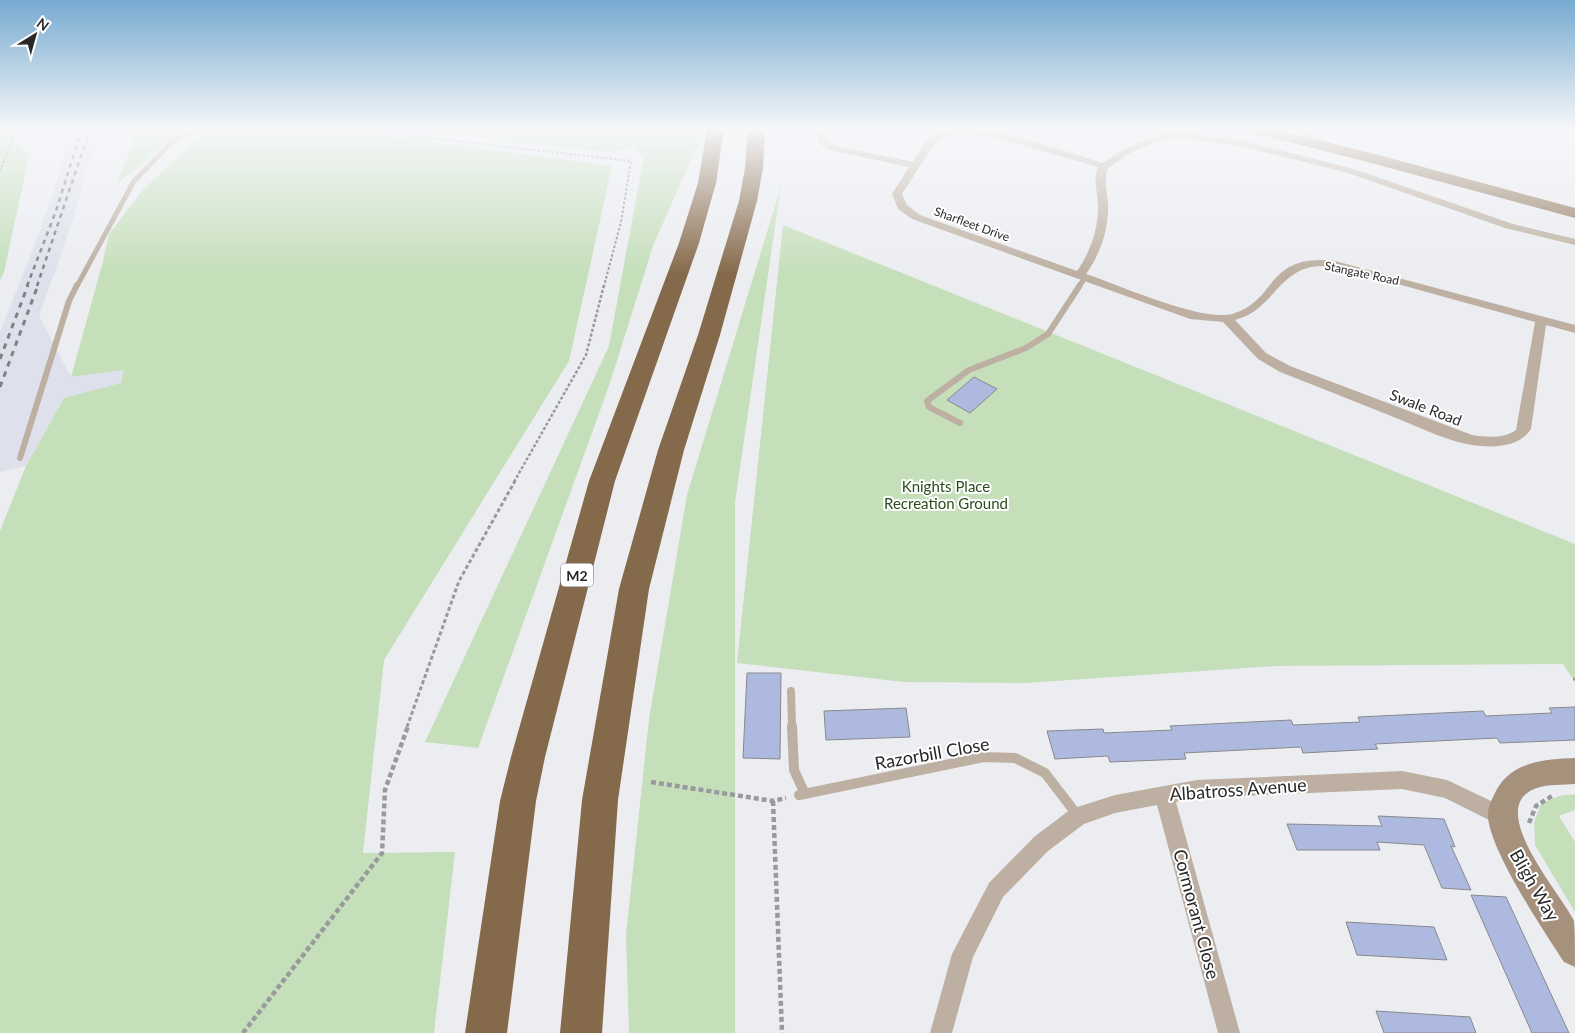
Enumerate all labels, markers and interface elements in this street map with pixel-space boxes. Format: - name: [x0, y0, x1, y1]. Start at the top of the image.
- north arrow: [10, 10, 60, 60]
- text: N: [34, 14, 53, 34]
- street label: Sharfleet Drive: [932, 203, 1012, 245]
- street label: Stangate Road: [1323, 258, 1401, 288]
- street label: Swale Road: [1387, 385, 1465, 429]
- park label: Knights Place Recreation Ground: [884, 477, 1008, 512]
- road number: M2: [561, 564, 593, 586]
- street label: Razorbill Close: [873, 732, 991, 774]
- street label: Albatross Avenue: [1169, 773, 1307, 805]
- street label: Bligh Way: [1506, 845, 1565, 926]
- street label: Cormorant Close: [1169, 847, 1225, 981]

